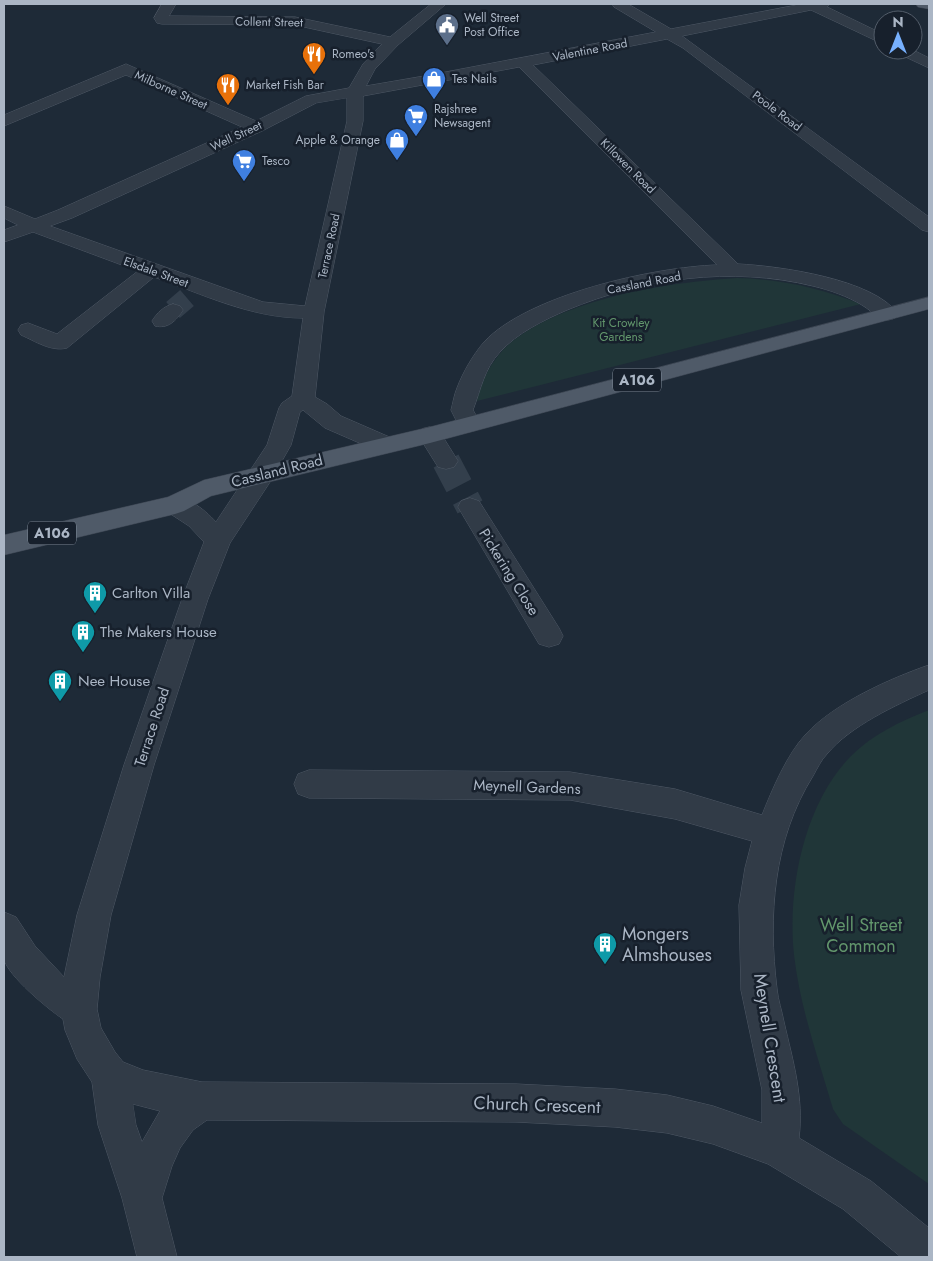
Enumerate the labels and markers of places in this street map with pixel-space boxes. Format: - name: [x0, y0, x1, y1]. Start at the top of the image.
- place label: Well Street Post Office: [464, 9, 519, 41]
- public building icon: Well Street Post Office: [434, 12, 460, 46]
- restaurant icon: Romeo's: [301, 41, 327, 75]
- place label: Romeo's: [332, 45, 374, 63]
- shop icon: Tes Nails: [421, 66, 447, 100]
- place label: Tes Nails: [452, 70, 497, 88]
- restaurant icon: Market Fish Bar: [215, 72, 241, 106]
- place label: Market Fish Bar: [246, 76, 325, 94]
- place label: Rajshree Newsagent: [434, 100, 490, 132]
- supermarket icon: Rajshree Newsagent: [403, 103, 429, 137]
- shop icon: Apple & Orange: [384, 127, 410, 161]
- place label: Apple & Orange: [295, 131, 380, 149]
- supermarket icon: Tesco: [231, 148, 257, 182]
- place label: Tesco: [262, 152, 290, 170]
- building icon: Carlton Villa: [82, 580, 108, 614]
- place label: Carlton Villa: [112, 582, 190, 604]
- building icon: The Makers House: [70, 619, 96, 653]
- place label: The Makers House: [100, 621, 217, 643]
- building icon: Nee House: [47, 668, 73, 702]
- place label: Nee House: [78, 670, 150, 692]
- place label: Mongers Almshouses: [622, 921, 712, 968]
- building icon: Mongers Almshouses: [592, 931, 618, 965]

